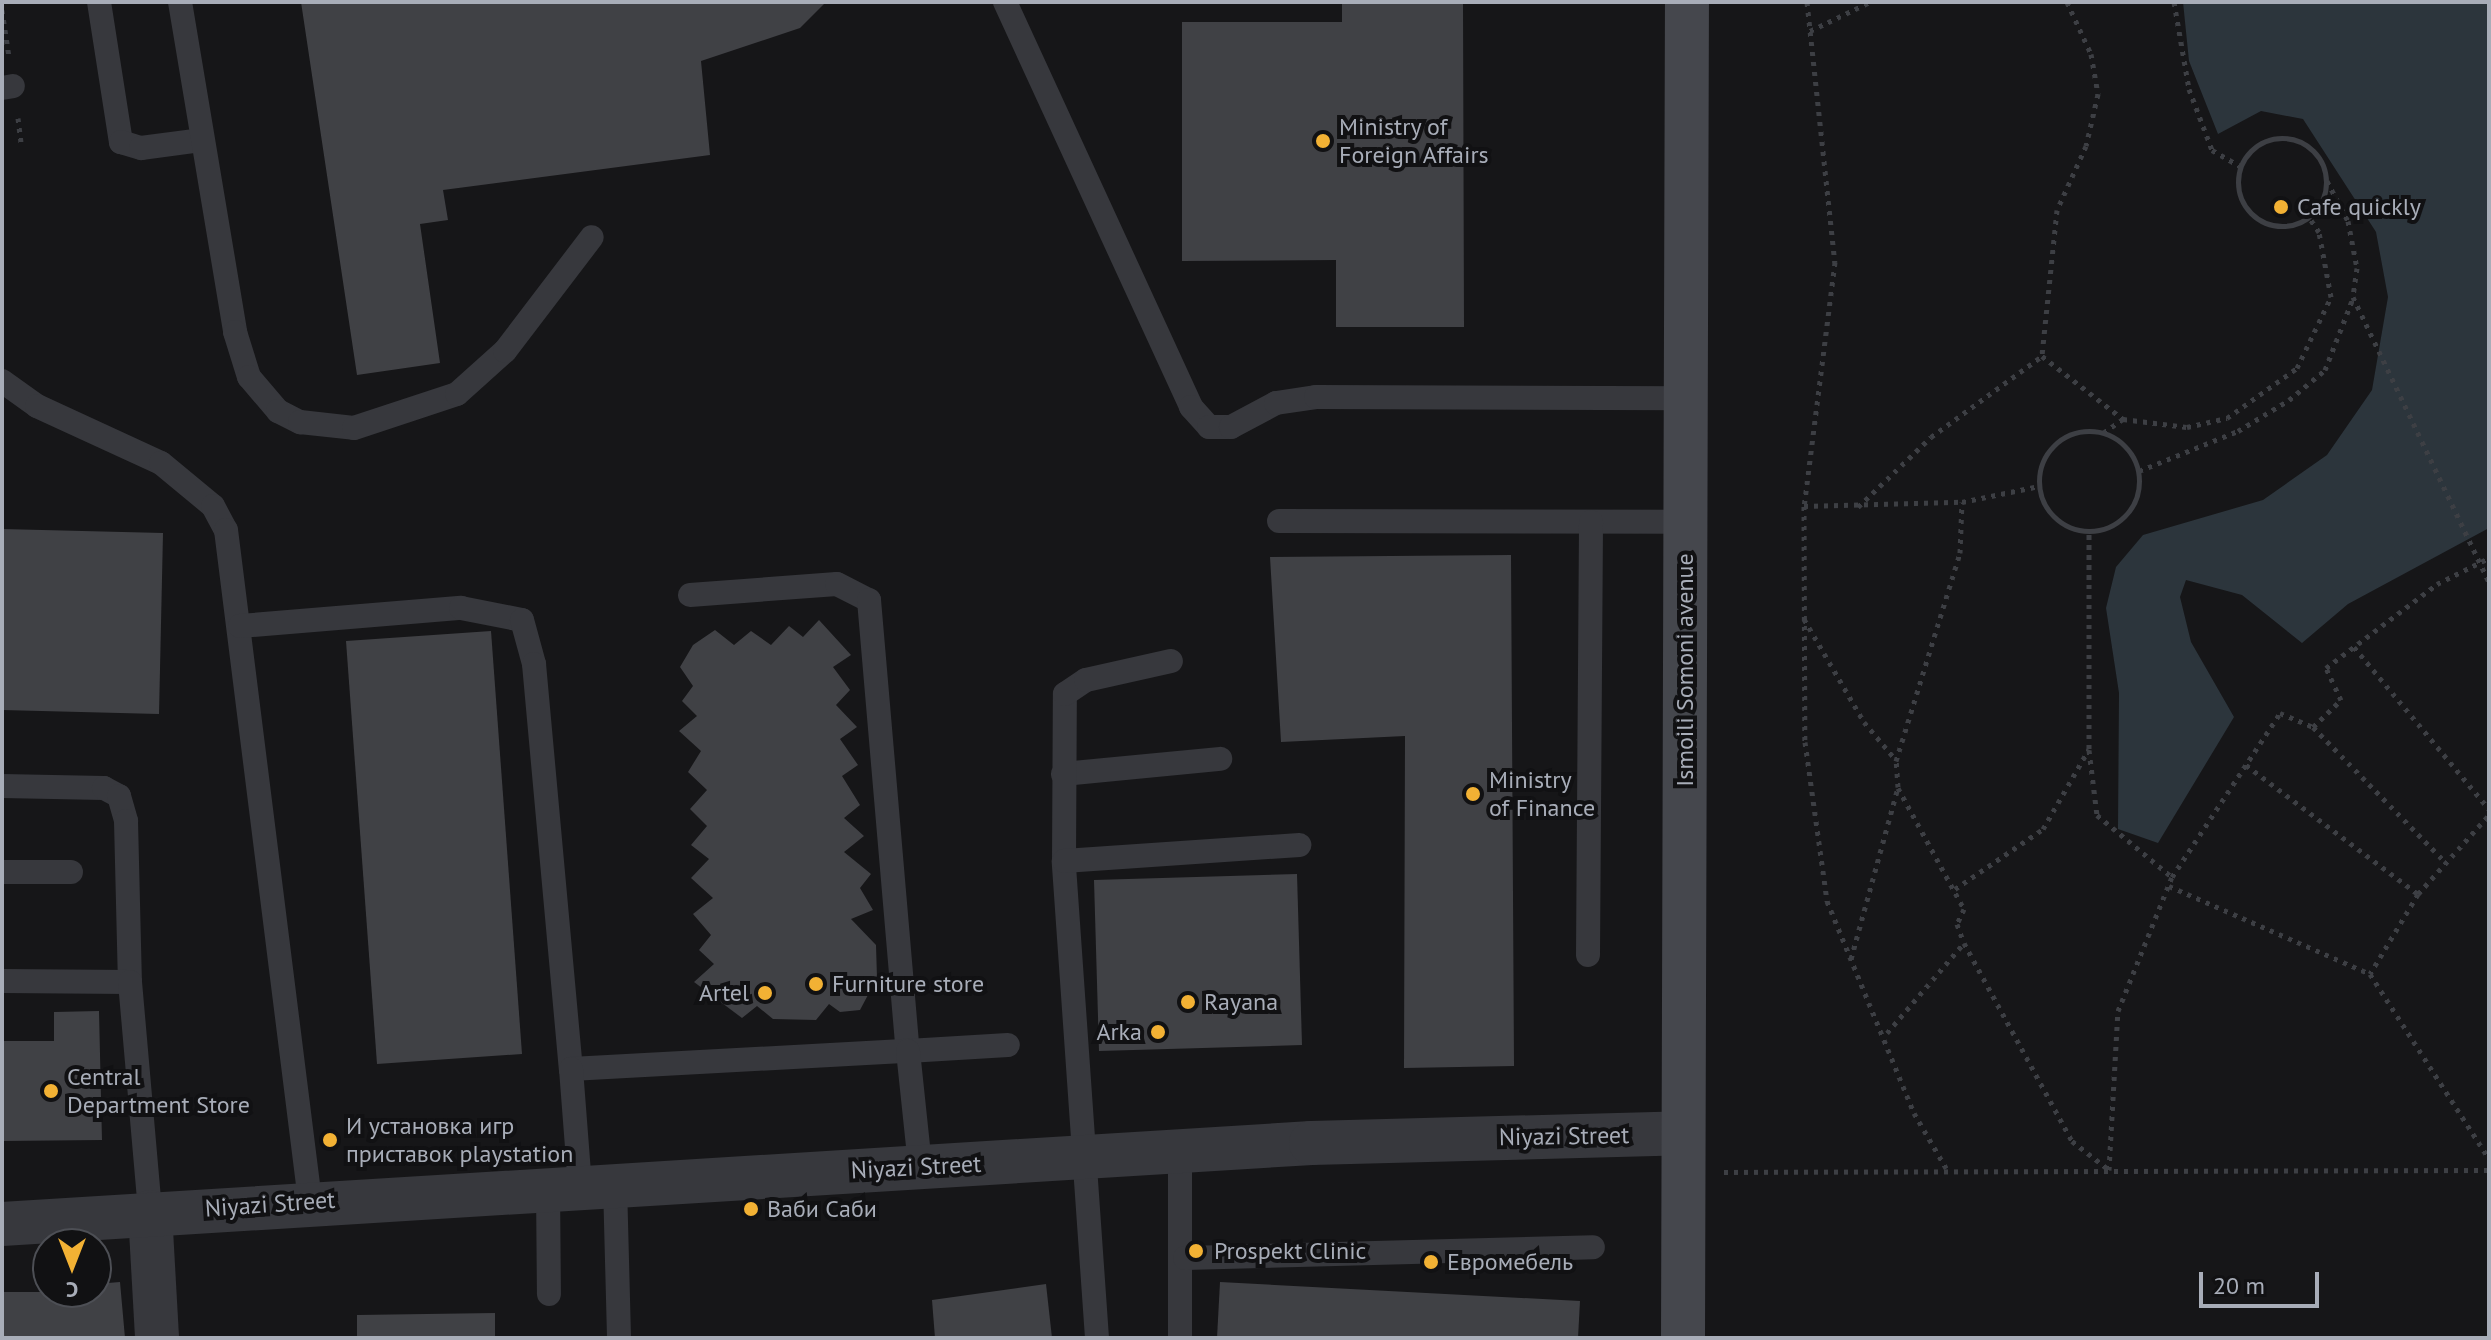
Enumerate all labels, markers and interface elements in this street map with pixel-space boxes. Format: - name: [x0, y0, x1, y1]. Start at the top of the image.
- place label: Ministry of Foreign Affairs: [1339, 113, 1489, 169]
- marker: Ministry of Foreign Affairs: [1314, 132, 1332, 150]
- place label: Cafe quickly: [2297, 193, 2421, 221]
- marker: Cafe quickly: [2272, 198, 2290, 216]
- street label: Ismoili Somoni avenue: [1671, 553, 1699, 787]
- place label: Ministry of Finance: [1489, 766, 1595, 822]
- marker: Ministry of Finance: [1464, 785, 1482, 803]
- place label: Furniture store: [832, 970, 984, 998]
- marker: Furniture store: [807, 975, 825, 993]
- place label: Artel: [699, 979, 749, 1007]
- marker: Artel: [756, 984, 774, 1002]
- place label: Rayana: [1204, 988, 1278, 1016]
- marker: Rayana: [1179, 993, 1197, 1011]
- place label: Arka: [1096, 1018, 1142, 1046]
- marker: Arka: [1149, 1023, 1167, 1041]
- place label: Central Department Store: [67, 1063, 250, 1119]
- marker: Central Department Store: [42, 1082, 60, 1100]
- place label: И установка игр приставок playstation: [346, 1112, 573, 1168]
- street label: Niyazi Street: [1498, 1120, 1630, 1152]
- marker: И установка игр приставок playstation: [321, 1131, 339, 1149]
- street label: Niyazi Street: [850, 1149, 982, 1185]
- street label: Niyazi Street: [204, 1185, 336, 1223]
- place label: Ваби Саби: [767, 1195, 877, 1223]
- marker: Ваби Саби: [742, 1200, 760, 1218]
- north arrow: [32, 1228, 112, 1308]
- place label: Prospekt Clinic: [1214, 1237, 1366, 1265]
- marker: Prospekt Clinic: [1185, 1240, 1207, 1262]
- place label: Евромебель: [1447, 1248, 1573, 1276]
- marker: Евромебель: [1422, 1253, 1440, 1271]
- scale bar: [2203, 1256, 2323, 1306]
- text: 20 m: [2213, 1270, 2265, 1301]
- text: С: [66, 1276, 78, 1304]

